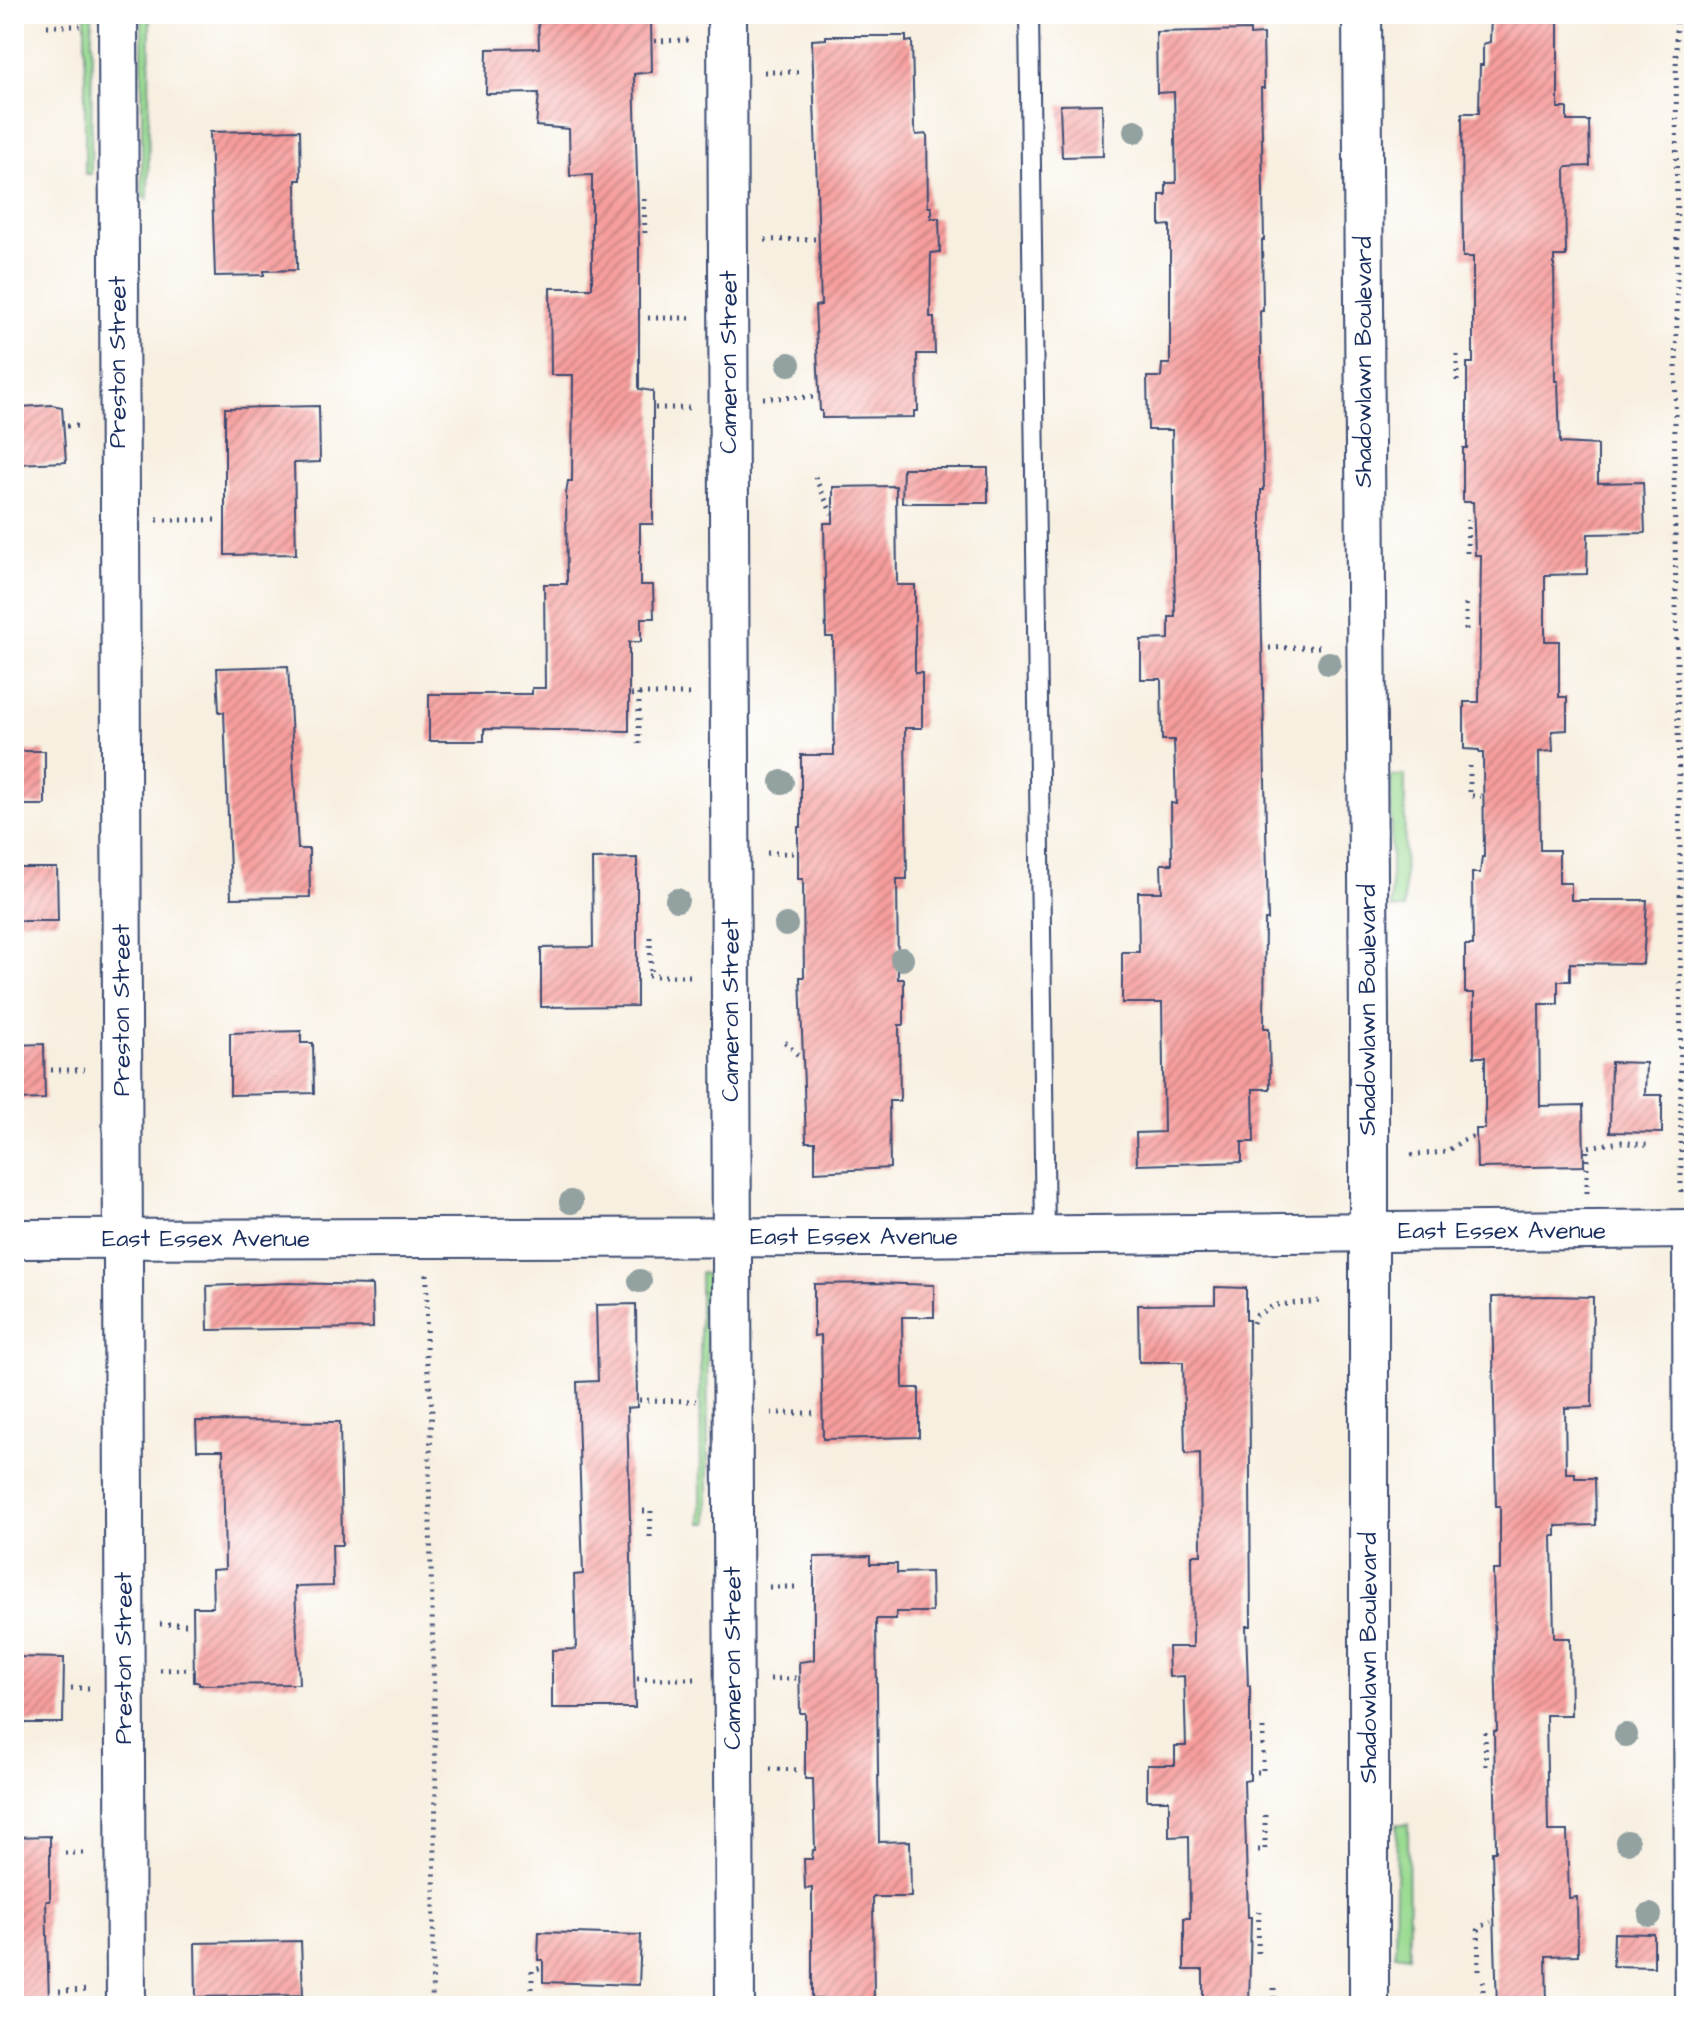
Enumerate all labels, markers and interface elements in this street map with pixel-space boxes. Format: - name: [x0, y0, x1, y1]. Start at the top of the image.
- street label: Shadowlawn Boulevard: [1347, 236, 1381, 488]
- street label: Cameron Street: [712, 270, 746, 454]
- street label: Preston Street: [101, 275, 135, 448]
- street label: Shadowlawn Boulevard: [1351, 884, 1385, 1136]
- street label: Cameron Street: [714, 918, 748, 1102]
- street label: Preston Street: [105, 923, 139, 1096]
- street label: East Essex Avenue: [1398, 1214, 1606, 1248]
- street label: East Essex Avenue: [750, 1220, 958, 1254]
- street label: East Essex Avenue: [102, 1222, 310, 1256]
- street label: Shadowlawn Boulevard: [1352, 1532, 1386, 1784]
- street label: Cameron Street: [716, 1566, 750, 1750]
- street label: Preston Street: [107, 1571, 141, 1744]

